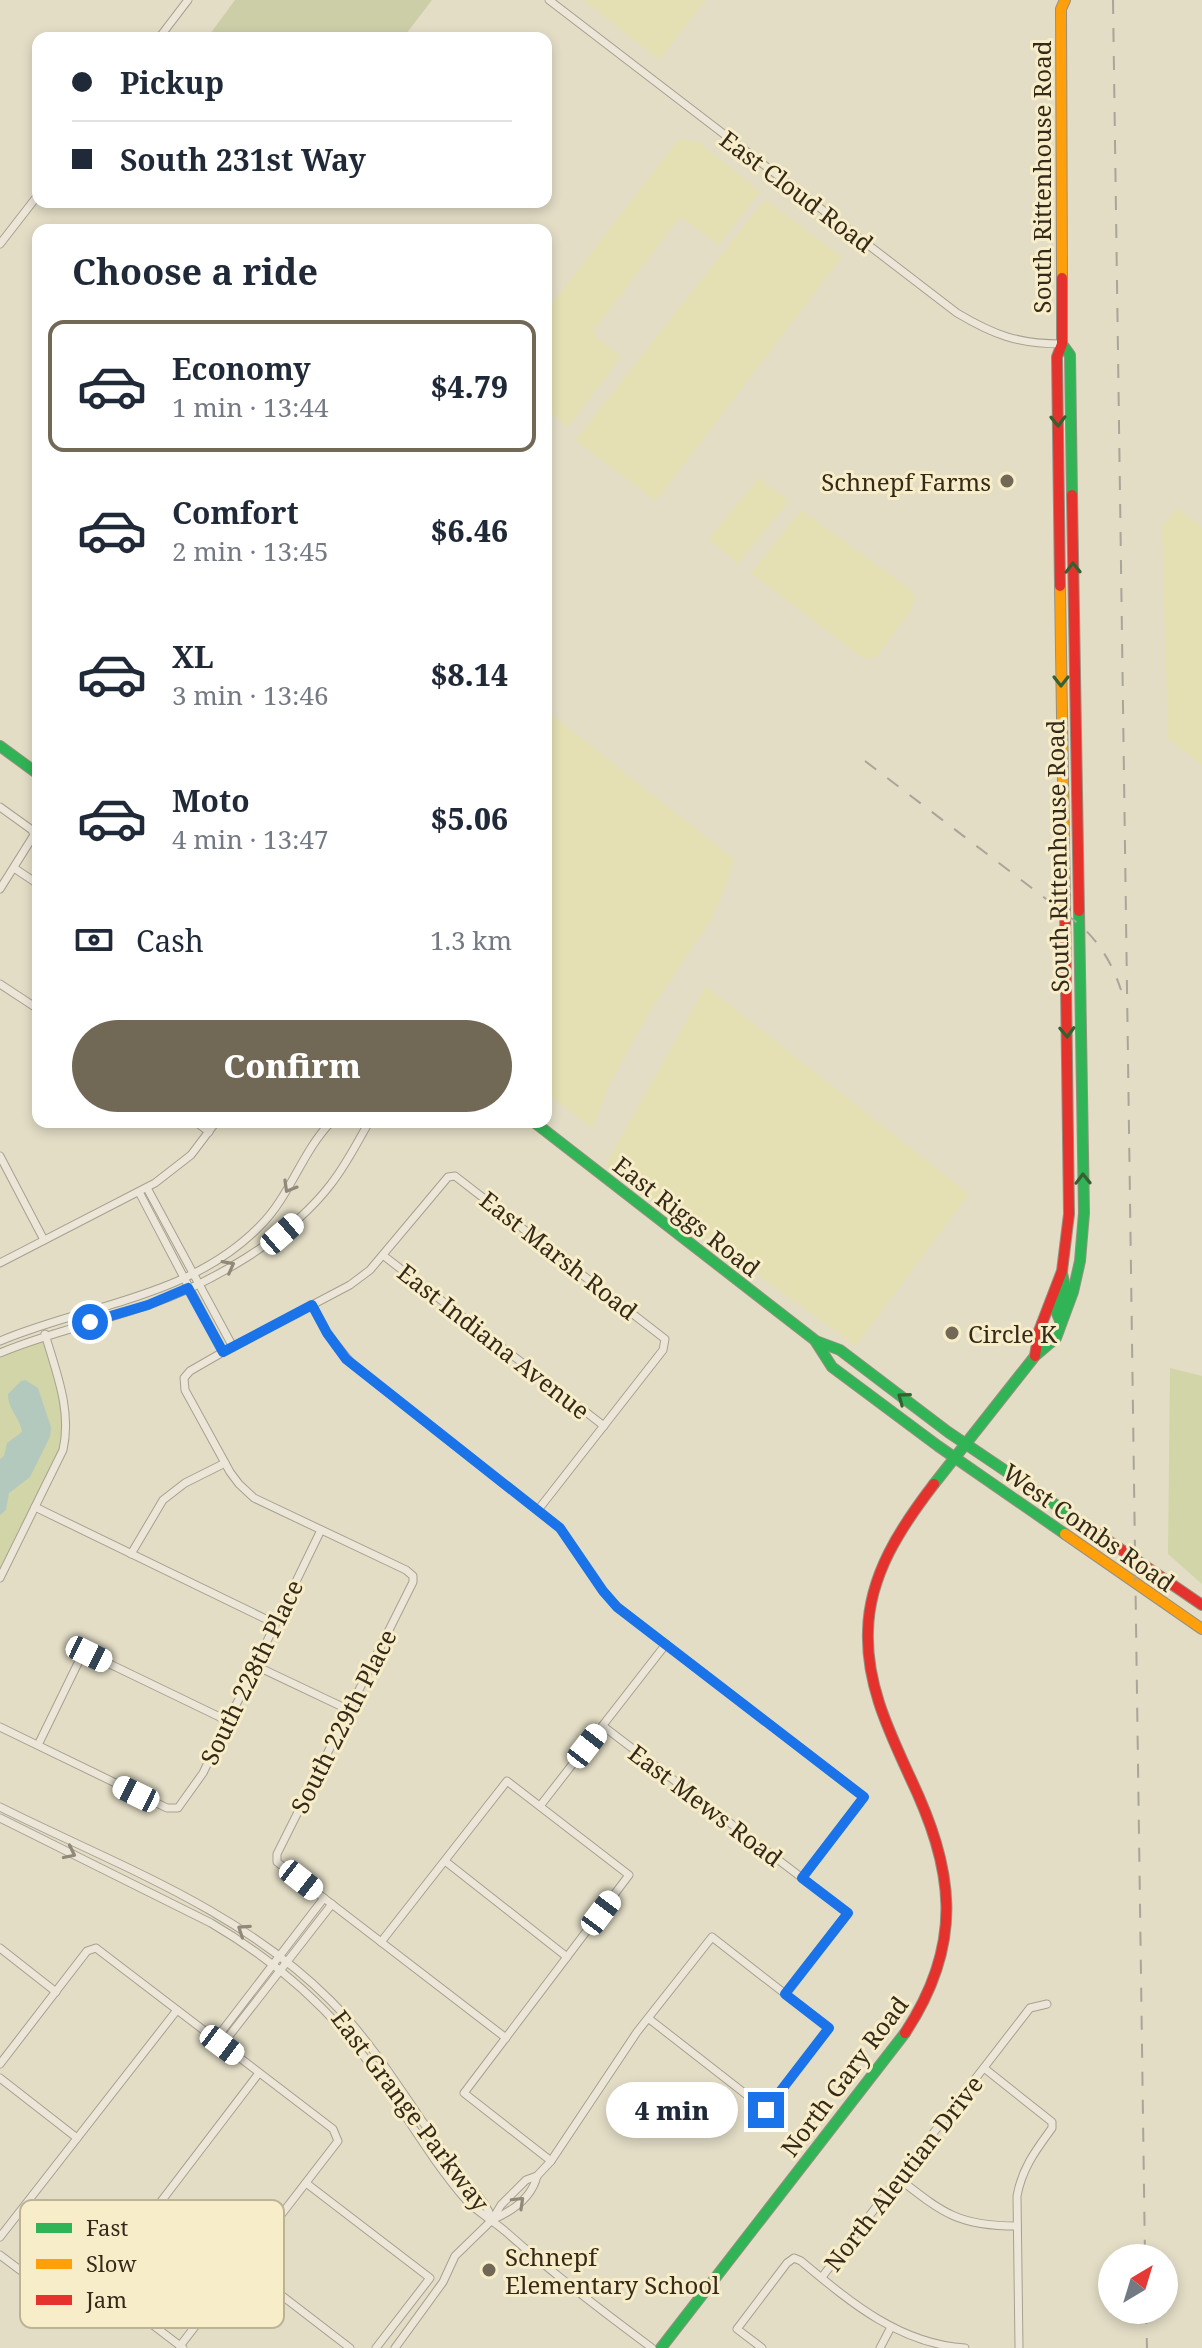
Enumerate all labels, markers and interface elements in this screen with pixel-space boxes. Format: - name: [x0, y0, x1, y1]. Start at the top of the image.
- street label: South Rittenhouse Road: [1025, 40, 1058, 313]
- text: Pickup: [120, 62, 224, 103]
- street label: East Cloud Road: [714, 122, 881, 260]
- text: South 231st Way: [120, 139, 366, 180]
- text: Choose a ride: [72, 247, 318, 296]
- text: Economy: [172, 348, 311, 389]
- icon: car: [76, 350, 148, 422]
- text: $4.79: [431, 366, 508, 407]
- text: 1 min · 13:44: [172, 389, 329, 425]
- one-way arrow: [1049, 415, 1066, 428]
- place label: Schnepf Farms: [821, 465, 991, 498]
- marker: Schnepf Farms: [998, 472, 1016, 490]
- text: Comfort: [172, 492, 299, 533]
- icon: car: [76, 494, 148, 566]
- text: $6.46: [431, 510, 508, 551]
- text: 2 min · 13:45: [172, 533, 329, 569]
- one-way arrow: [1064, 561, 1082, 574]
- text: XL: [172, 636, 214, 677]
- icon: car: [76, 638, 148, 710]
- text: $8.14: [431, 654, 508, 695]
- one-way arrow: [1052, 675, 1069, 688]
- text: 3 min · 13:46: [172, 677, 329, 713]
- street label: South Rittenhouse Road: [1038, 719, 1076, 993]
- text: Moto: [172, 780, 250, 821]
- icon: car: [76, 782, 148, 854]
- text: $5.06: [431, 798, 508, 839]
- text: 4 min · 13:47: [172, 821, 329, 857]
- icon: cash: [72, 918, 116, 962]
- text: Cash: [136, 920, 204, 961]
- text: 1.3 km: [430, 922, 512, 958]
- button: Confirm: [72, 1020, 512, 1112]
- one-way arrow: [1059, 1026, 1076, 1039]
- street label: East Riggs Road: [607, 1148, 768, 1284]
- one-way arrow: [1074, 1172, 1092, 1185]
- one-way arrow: [283, 1178, 298, 1193]
- street label: East Marsh Road: [473, 1183, 645, 1327]
- car: [256, 1209, 308, 1259]
- street label: East Indiana Avenue: [391, 1256, 597, 1426]
- one-way arrow: [221, 1260, 235, 1276]
- route start: [72, 1304, 108, 1340]
- place label: Circle K: [968, 1317, 1058, 1350]
- marker: Circle K: [943, 1324, 961, 1342]
- one-way arrow: [897, 1394, 912, 1408]
- street label: West Combs Road: [996, 1455, 1182, 1599]
- street label: South 228th Place: [192, 1574, 310, 1770]
- street label: South 229th Place: [282, 1623, 404, 1819]
- car: [62, 1633, 116, 1675]
- car: [563, 1720, 611, 1772]
- street label: East Mews Road: [622, 1736, 790, 1874]
- car: [109, 1773, 163, 1815]
- one-way arrow: [61, 1843, 76, 1859]
- car: [275, 1856, 327, 1904]
- car: [577, 1887, 625, 1939]
- one-way arrow: [238, 1925, 252, 1940]
- street label: North Gary Road: [773, 1989, 915, 2163]
- street label: East Grange Parkway: [325, 2003, 498, 2218]
- car: [196, 2021, 248, 2069]
- street label: North Aleutian Drive: [816, 2068, 990, 2278]
- callout: 4 min: [606, 2082, 738, 2138]
- text: 4 min: [635, 2092, 709, 2128]
- route end: [748, 2092, 784, 2128]
- one-way arrow: [510, 2197, 524, 2212]
- legend: [20, 2200, 284, 2328]
- text: Fast: [86, 2212, 128, 2242]
- place label: Schnepf Elementary School: [505, 2240, 720, 2301]
- north arrow: [1098, 2244, 1178, 2324]
- map controls: [1098, 2244, 1178, 2324]
- text: Slow: [86, 2248, 136, 2278]
- marker: Schnepf Elementary School: [480, 2261, 498, 2279]
- text: Jam: [85, 2284, 127, 2314]

